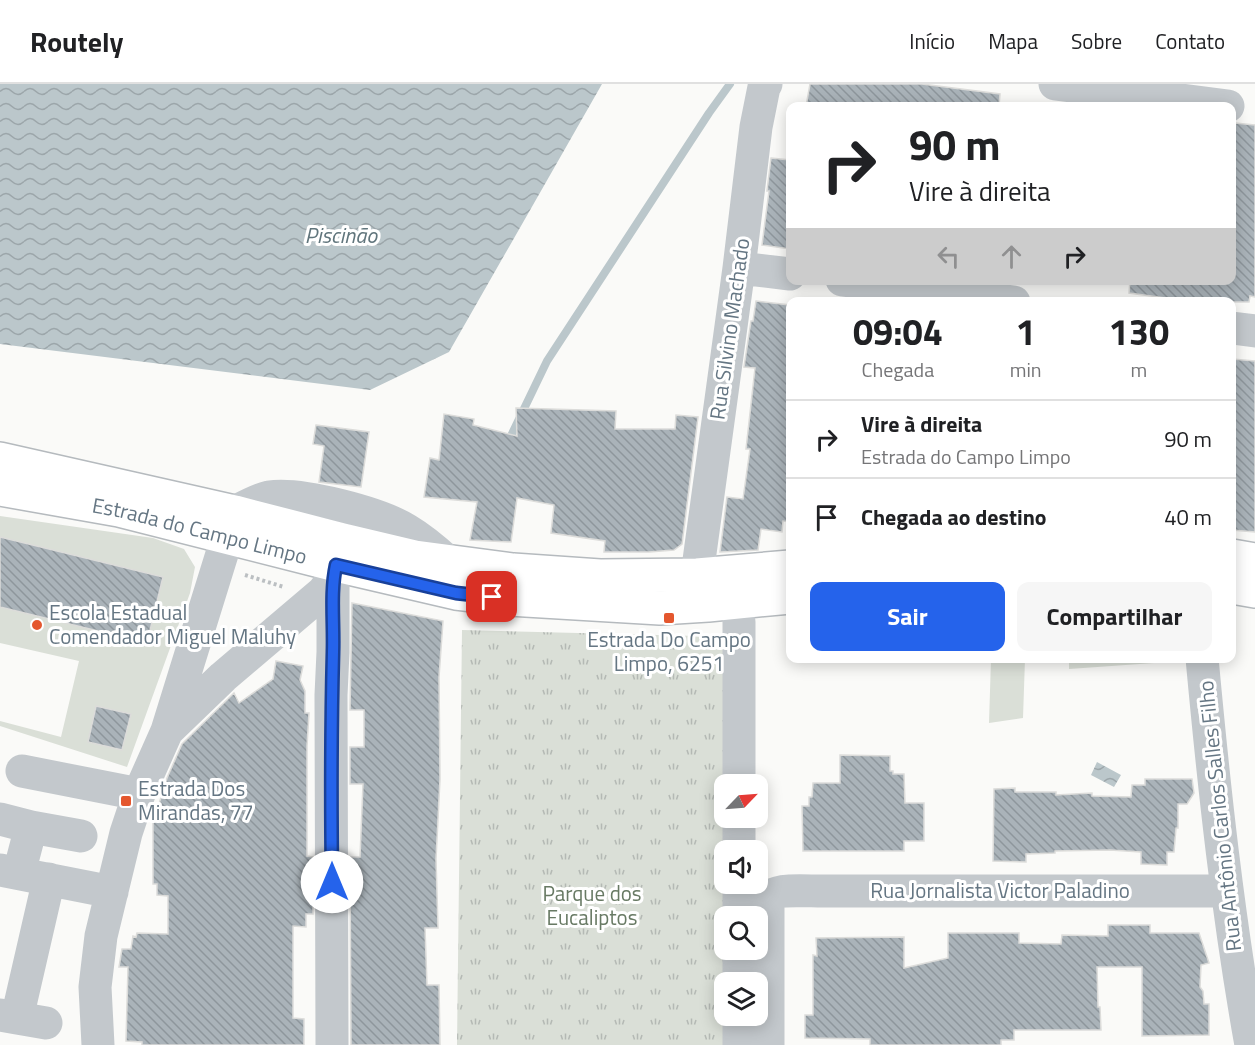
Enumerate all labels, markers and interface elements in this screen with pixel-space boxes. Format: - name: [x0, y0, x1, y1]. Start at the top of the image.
- text: Routely: [30, 20, 124, 63]
- text: Início: [909, 25, 955, 57]
- text: Mapa: [988, 25, 1038, 57]
- text: Sobre: [1071, 25, 1122, 57]
- text: Contato: [1155, 25, 1225, 57]
- text: 90 m: [909, 112, 1001, 176]
- icon: right: [810, 126, 888, 204]
- text: Vire à direita: [909, 170, 1051, 211]
- water label: Piscinão: [305, 218, 378, 252]
- street label: Rua Silvino Machado: [700, 236, 758, 422]
- icon: left: [932, 240, 965, 273]
- icon: ahead: [995, 240, 1028, 273]
- icon: right: [1058, 240, 1091, 273]
- text: 09:04: [853, 304, 943, 359]
- text: 1: [1016, 304, 1036, 359]
- text: 130: [1109, 304, 1169, 359]
- text: Chegada: [862, 354, 934, 385]
- text: min: [1010, 354, 1042, 385]
- text: m: [1130, 354, 1147, 385]
- text: Vire à direita: [861, 407, 982, 441]
- text: 90 m: [1164, 422, 1212, 456]
- icon: right: [810, 423, 843, 456]
- text: Estrada do Campo Limpo: [861, 441, 1071, 472]
- street label: Estrada do Campo Limpo: [90, 489, 311, 572]
- text: Chegada ao destino: [861, 500, 1047, 534]
- text: 40 m: [1164, 500, 1212, 534]
- icon: arrive: [810, 501, 843, 534]
- pin: [466, 571, 517, 622]
- icon: arrive: [475, 580, 508, 613]
- button: Sair: [810, 582, 1005, 651]
- button: Compartilhar: [1017, 582, 1212, 651]
- place label: Escola Estadual Comendador Miguel Maluhy: [49, 596, 296, 652]
- marker: Estrada Do Campo Limpo, 6251: [662, 611, 676, 625]
- marker: Escola Estadual Comendador Miguel Maluhy: [30, 618, 44, 632]
- place label: Estrada Do Campo Limpo, 6251: [587, 623, 751, 679]
- street label: Rua Antônio Carlos Salles Filho: [1189, 679, 1249, 953]
- place label: Estrada Dos Mirandas, 77: [138, 772, 254, 828]
- north arrow: [714, 774, 768, 828]
- map controls: [714, 774, 768, 1026]
- marker: Estrada Dos Mirandas, 77: [119, 794, 133, 808]
- button: sound: [714, 840, 768, 894]
- position arrow: [300, 850, 364, 914]
- street label: Rua Jornalista Victor Paladino: [870, 874, 1130, 906]
- park label: Parque dos Eucaliptos: [542, 877, 642, 933]
- button: search: [714, 906, 768, 960]
- button: layers: [714, 972, 768, 1026]

